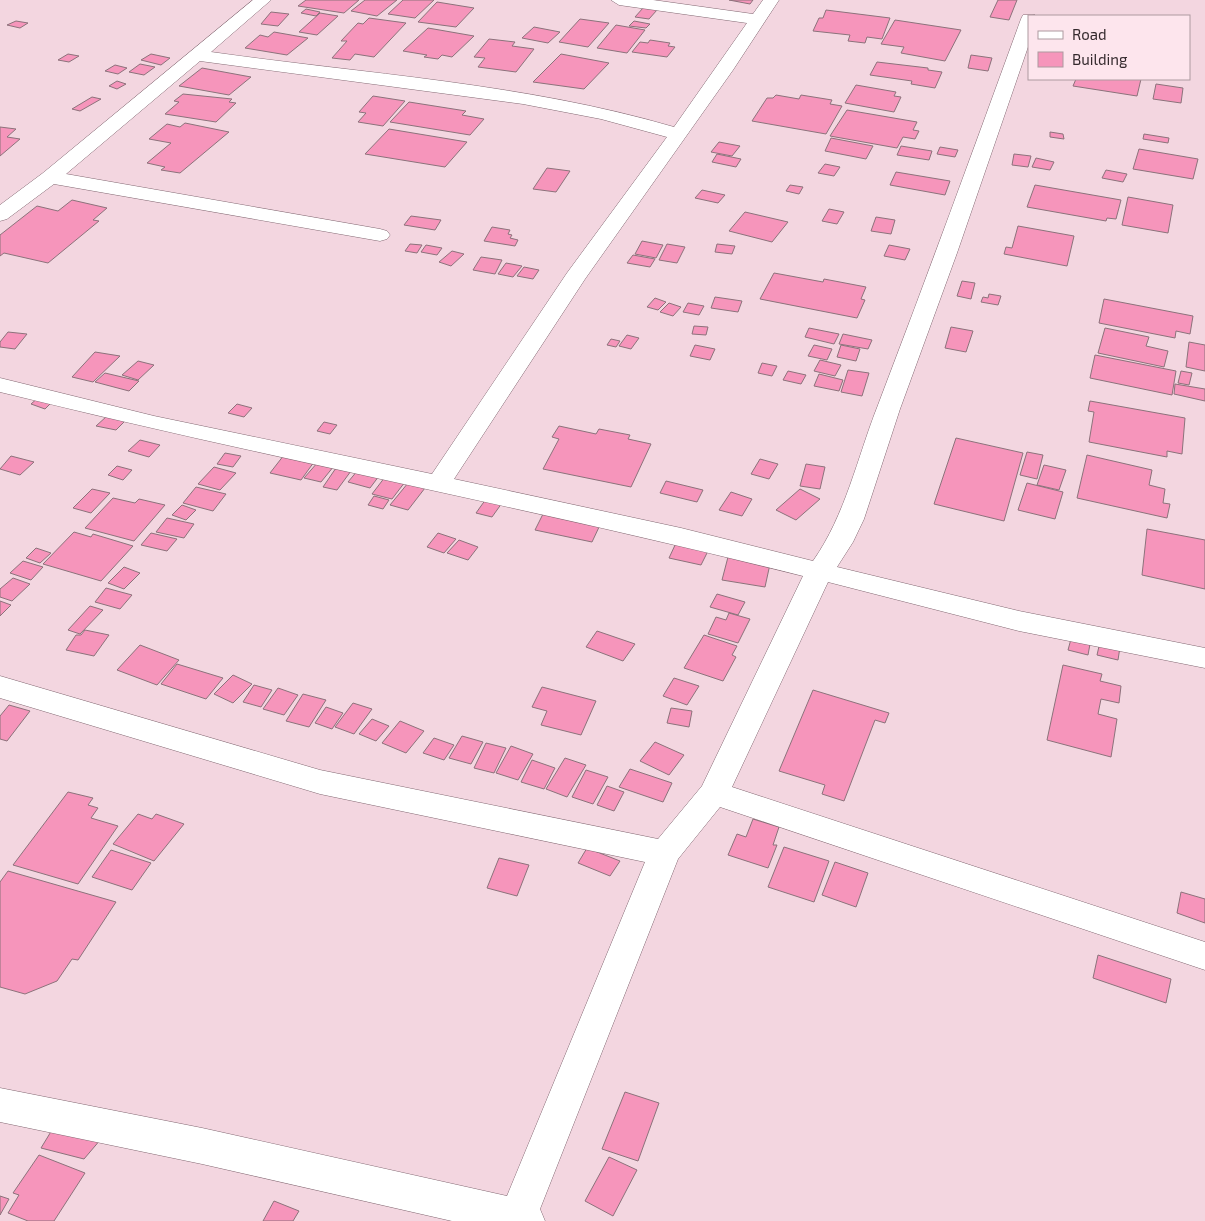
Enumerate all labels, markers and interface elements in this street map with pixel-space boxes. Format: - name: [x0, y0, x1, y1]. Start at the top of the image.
- legend: [1028, 15, 1190, 80]
- text: Road: [1072, 25, 1107, 43]
- text: Building: [1072, 50, 1128, 68]

